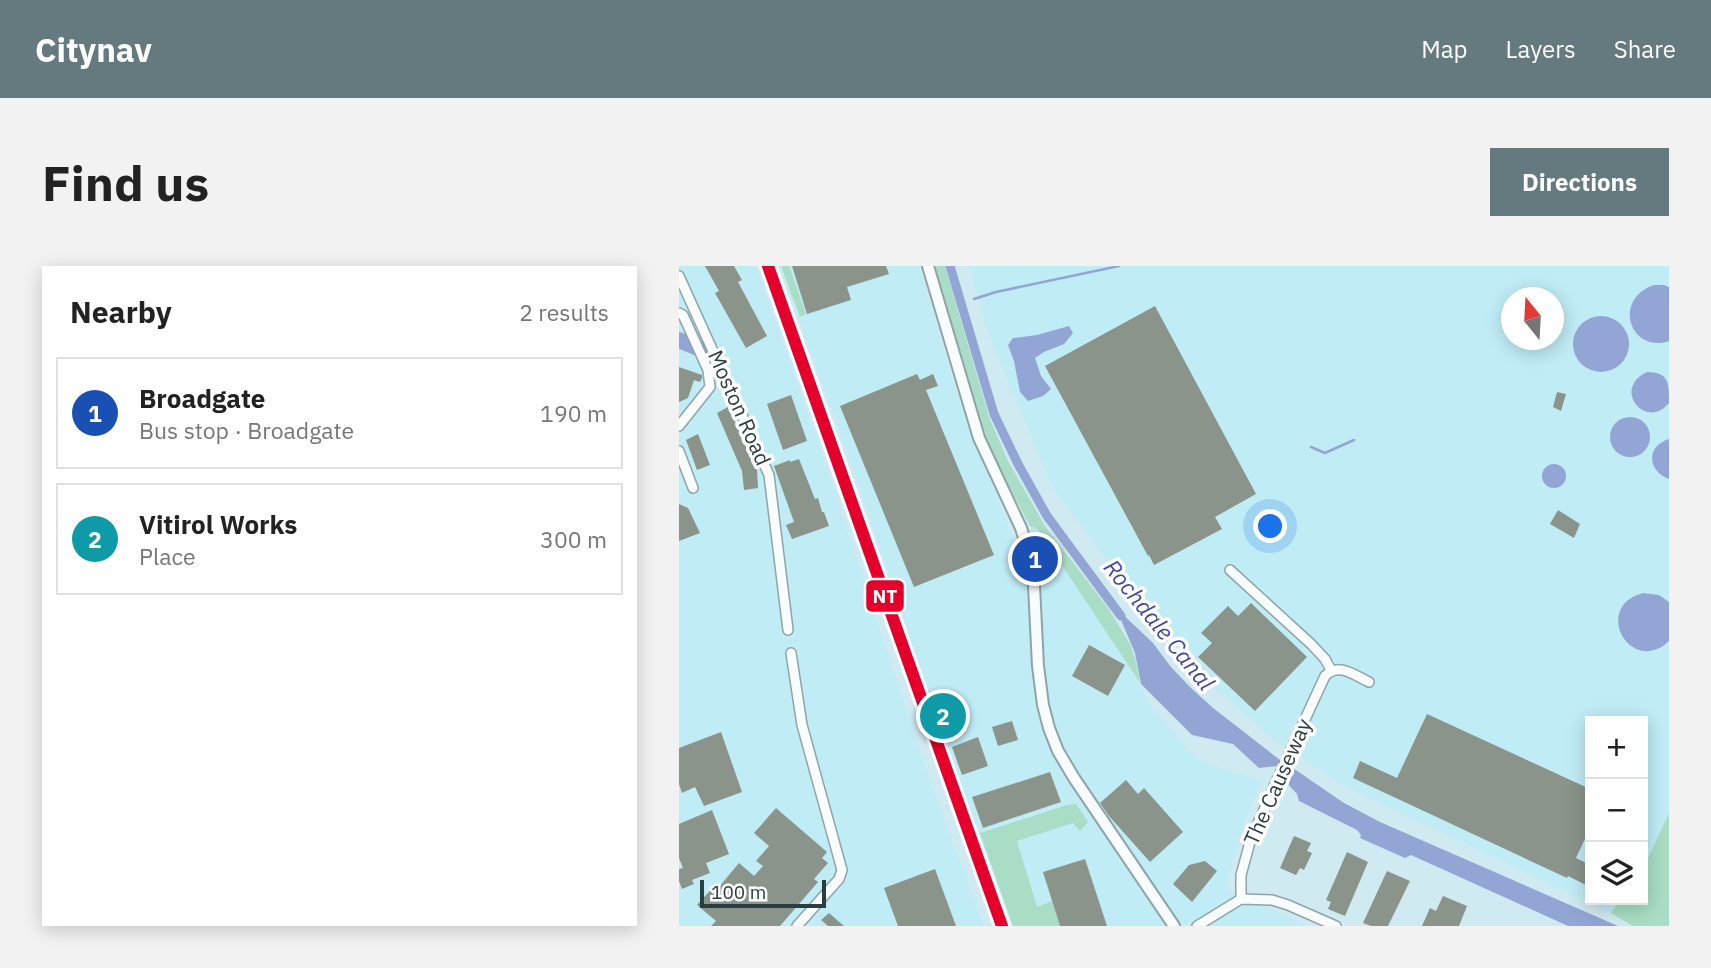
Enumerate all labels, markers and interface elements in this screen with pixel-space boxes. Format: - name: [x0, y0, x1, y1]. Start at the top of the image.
- text: Citynav: [35, 28, 152, 71]
- text: Map: [1421, 33, 1468, 65]
- text: Layers: [1506, 33, 1576, 65]
- text: Share: [1614, 33, 1676, 65]
- button: Directions: [1490, 148, 1669, 216]
- text: Find us: [42, 151, 209, 214]
- north arrow: [1501, 287, 1564, 350]
- text: Nearby: [70, 292, 172, 331]
- text: 2 results: [519, 297, 609, 327]
- street label: Moston Road: [702, 346, 778, 470]
- text: Broadgate: [139, 381, 265, 415]
- text: 1: [88, 398, 102, 428]
- text: 190 m: [540, 398, 607, 428]
- text: Bus stop · Broadgate: [139, 415, 354, 445]
- text: Vitirol Works: [139, 507, 297, 541]
- your location: [1253, 509, 1287, 543]
- text: 2: [88, 524, 102, 554]
- text: 300 m: [540, 524, 607, 554]
- pin: 1: [1012, 533, 1058, 585]
- text: Place: [139, 541, 196, 571]
- water label: Rochdale Canal: [1098, 553, 1222, 697]
- line badge: NT: [865, 579, 905, 613]
- text: NT: [873, 584, 897, 608]
- pin: 2: [920, 690, 966, 742]
- street label: The Causeway: [1237, 713, 1318, 849]
- map controls: [1585, 716, 1648, 905]
- button: +: [1585, 716, 1648, 779]
- button: −: [1585, 779, 1648, 842]
- button: layers: [1585, 842, 1648, 905]
- scale bar: [700, 877, 826, 909]
- text: 100 m: [711, 880, 766, 904]

